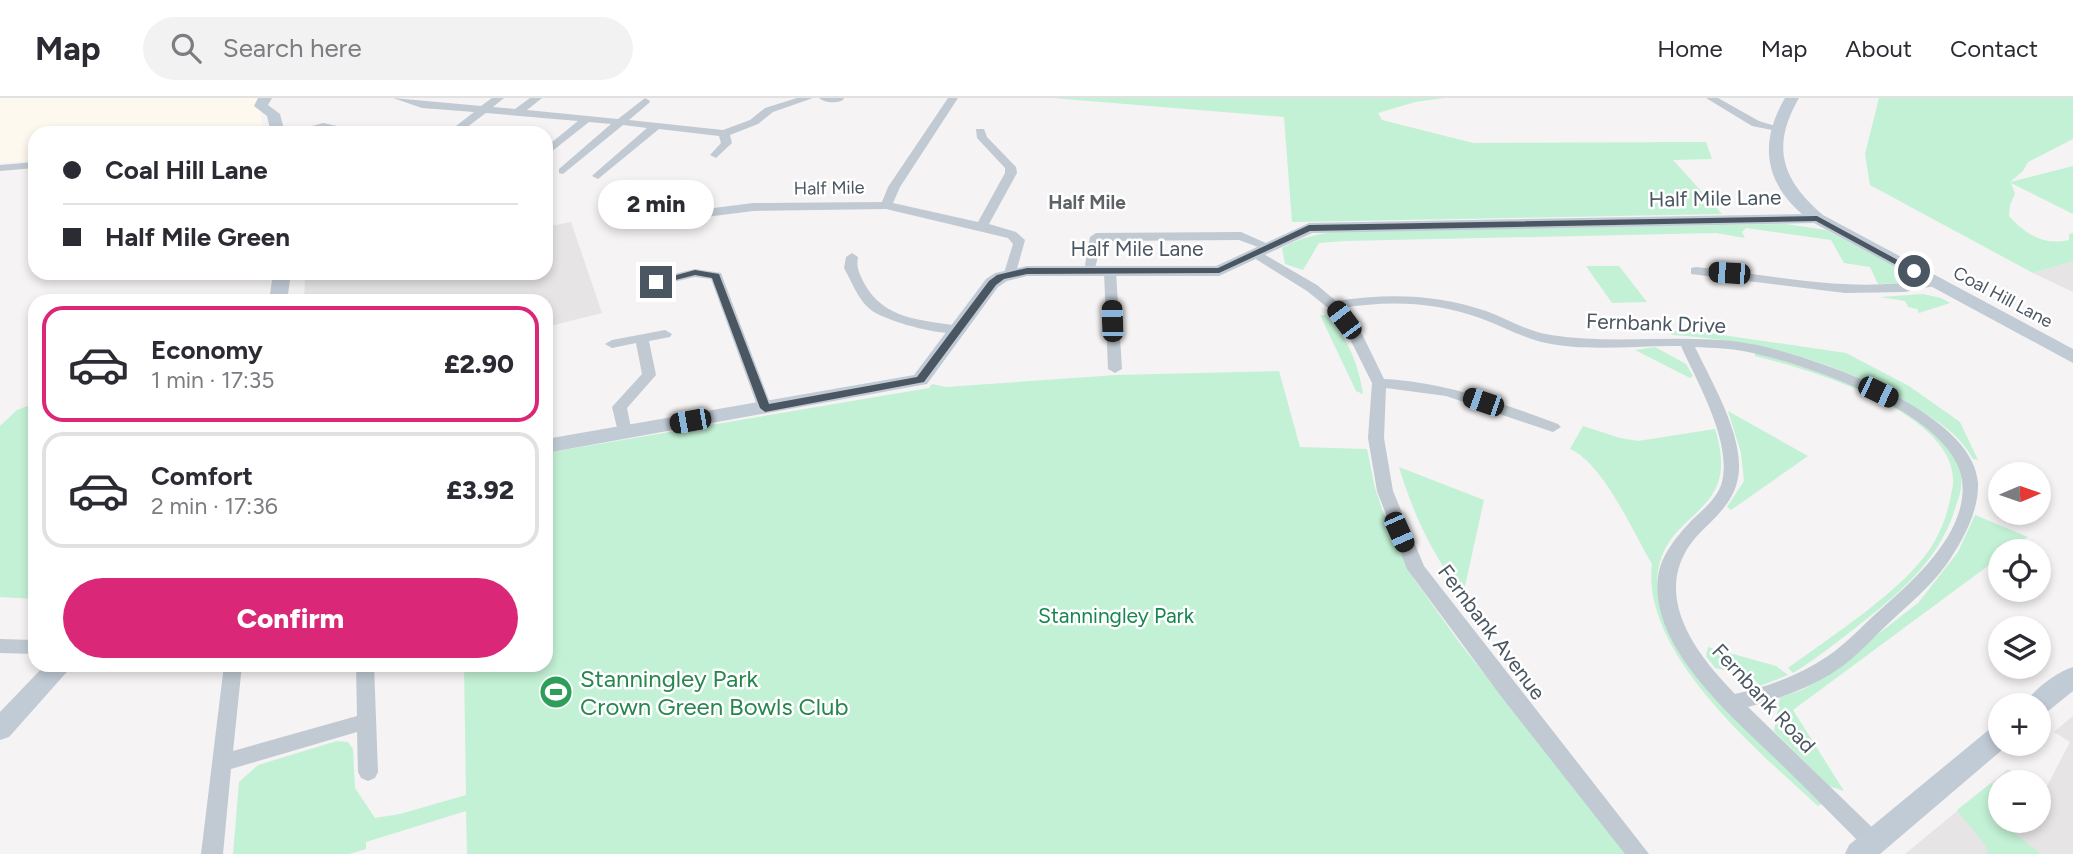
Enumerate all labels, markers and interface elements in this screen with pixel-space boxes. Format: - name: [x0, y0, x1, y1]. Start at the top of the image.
- search box: [143, 17, 633, 80]
- text: Map: [35, 29, 101, 68]
- icon: search: [167, 29, 205, 67]
- text: Search here: [223, 32, 362, 64]
- text: Home: [1657, 34, 1723, 63]
- text: Map: [1761, 34, 1807, 63]
- text: About: [1845, 34, 1912, 63]
- text: Contact: [1950, 34, 2038, 63]
- text: Coal Hill Lane: [105, 154, 268, 186]
- street label: Half Mile: [793, 176, 865, 200]
- callout: 2 min: [598, 180, 714, 230]
- street label: Half Mile Lane: [1648, 184, 1782, 212]
- text: 2 min: [627, 190, 685, 218]
- district label: Half Mile: [1048, 191, 1126, 214]
- text: Half Mile Green: [105, 221, 290, 253]
- street label: Half Mile Lane: [1071, 236, 1203, 261]
- route start: [1898, 255, 1930, 287]
- car: [1708, 261, 1751, 285]
- street label: Coal Hill Lane: [1950, 262, 2057, 332]
- route end: [640, 266, 672, 298]
- car: [1323, 297, 1366, 343]
- car: [1101, 300, 1124, 342]
- street label: Fernbank Drive: [1585, 308, 1727, 338]
- icon: car: [67, 333, 130, 396]
- text: Economy: [151, 334, 263, 366]
- text: £2.90: [444, 348, 514, 380]
- text: 1 min · 17:35: [151, 366, 275, 394]
- car: [1855, 373, 1902, 411]
- car: [1460, 385, 1507, 419]
- car: [668, 407, 713, 435]
- icon: car: [67, 459, 130, 522]
- text: Comfort: [151, 460, 253, 492]
- north arrow: [1988, 462, 2051, 525]
- map controls: [1988, 462, 2051, 833]
- text: £3.92: [446, 474, 514, 506]
- text: 2 min · 17:36: [151, 492, 278, 520]
- car: [1381, 509, 1418, 555]
- button: locate: [1988, 539, 2051, 602]
- street label: Fernbank Avenue: [1433, 560, 1551, 704]
- button: Confirm: [63, 578, 518, 658]
- park label: Stanningley Park: [1038, 603, 1195, 628]
- button: layers: [1988, 616, 2051, 679]
- street label: Fernbank Road: [1707, 638, 1821, 758]
- place label: Stanningley Park Crown Green Bowls Club: [580, 664, 849, 721]
- sports icon: Stanningley Park Crown Green Bowls Club: [537, 673, 575, 711]
- button: +: [1988, 693, 2051, 756]
- button: −: [1988, 770, 2051, 833]

